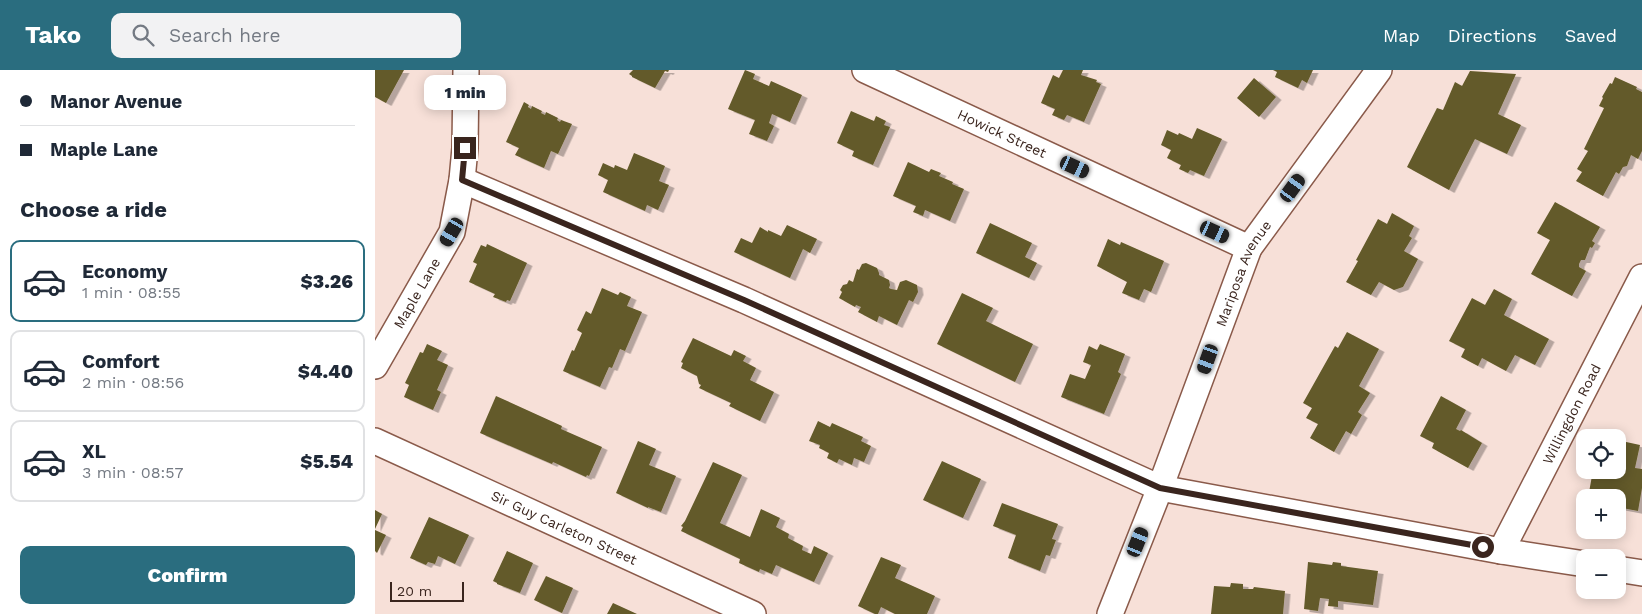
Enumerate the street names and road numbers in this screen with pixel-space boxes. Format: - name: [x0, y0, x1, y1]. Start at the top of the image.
- street label: Howick Street: [955, 106, 1049, 161]
- street label: Mariposa Avenue: [1213, 217, 1274, 329]
- street label: Maple Lane: [390, 255, 443, 331]
- street label: Willingdon Road: [1539, 361, 1604, 467]
- street label: Sir Guy Carleton Street: [489, 487, 640, 568]

